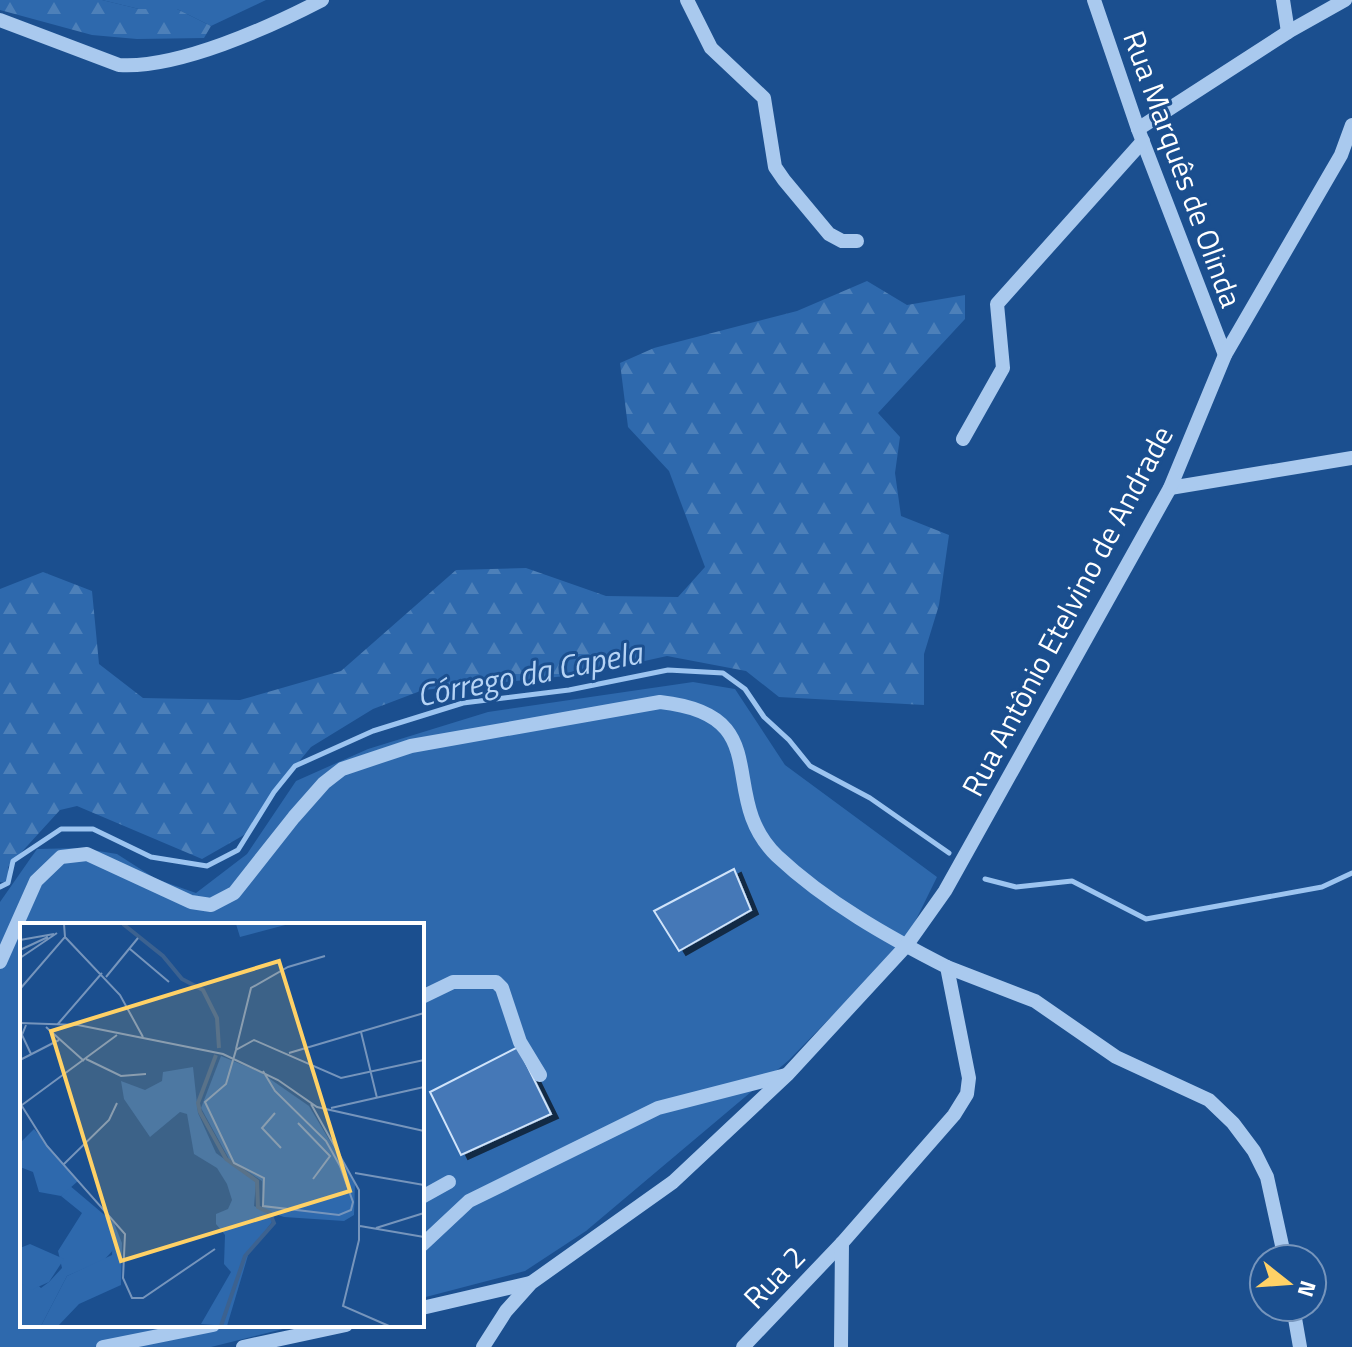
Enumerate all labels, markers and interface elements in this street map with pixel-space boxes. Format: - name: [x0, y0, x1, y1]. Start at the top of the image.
- street label: Rua Marquês de Olinda: [1112, 24, 1254, 314]
- street label: Rua Antônio Etelvino de Andrade: [950, 418, 1184, 804]
- water label: Córrego da Capela: [412, 627, 648, 718]
- inset map: [20, 923, 424, 1327]
- street label: Rua 2: [732, 1235, 816, 1319]
- north arrow: [1248, 1243, 1328, 1323]
- text: N: [1289, 1277, 1326, 1301]

